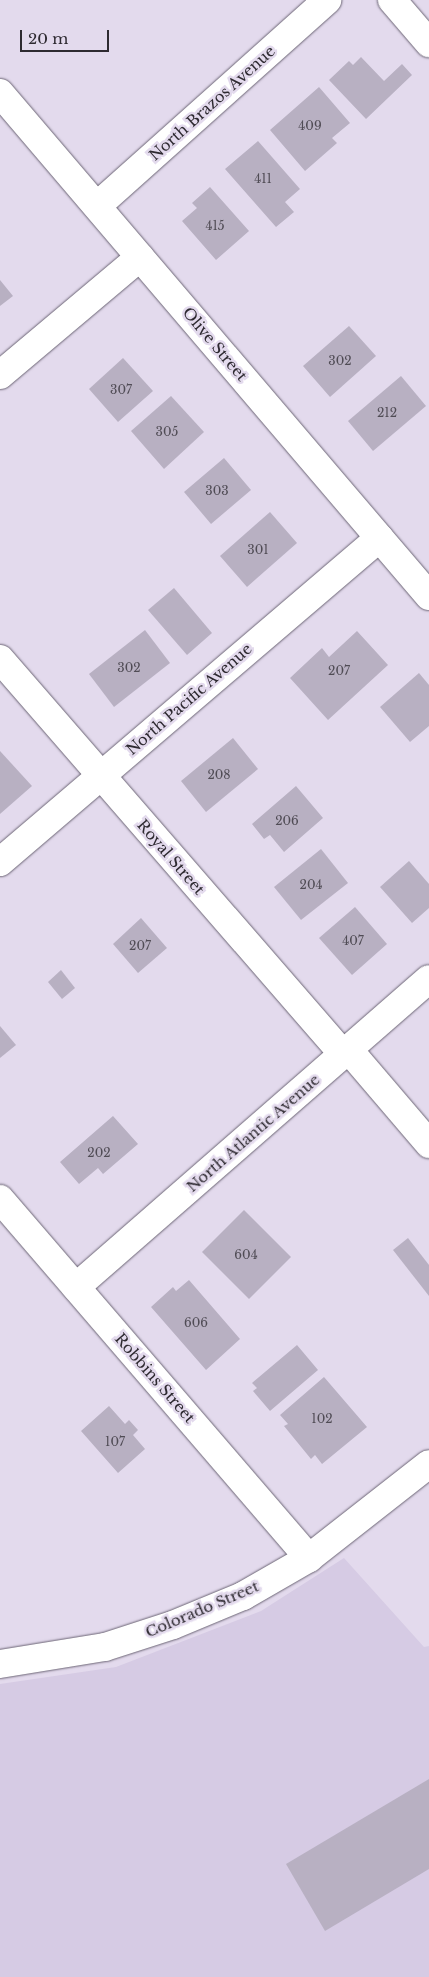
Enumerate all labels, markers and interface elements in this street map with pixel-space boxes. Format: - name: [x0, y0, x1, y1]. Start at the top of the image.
- scale bar: [22, 20, 111, 52]
- text: 20 m: [28, 29, 68, 48]
- street label: North Brazos Avenue: [145, 42, 279, 164]
- house number: 409: [298, 119, 322, 133]
- house number: 411: [254, 172, 272, 186]
- house number: 415: [205, 219, 225, 233]
- street label: Olive Street: [179, 303, 251, 385]
- house number: 302: [328, 354, 352, 368]
- house number: 307: [110, 383, 132, 397]
- house number: 212: [377, 406, 397, 420]
- house number: 305: [156, 425, 178, 439]
- house number: 303: [205, 484, 229, 498]
- house number: 301: [247, 543, 269, 557]
- street label: North Pacific Avenue: [122, 639, 256, 759]
- house number: 302: [117, 661, 141, 675]
- house number: 207: [328, 664, 350, 678]
- house number: 208: [207, 768, 231, 782]
- house number: 206: [275, 814, 299, 828]
- street label: Royal Street: [134, 816, 208, 898]
- house number: 204: [300, 878, 322, 892]
- house number: 407: [342, 934, 364, 948]
- house number: 207: [129, 939, 151, 953]
- street label: North Atlantic Avenue: [182, 1070, 324, 1196]
- house number: 202: [87, 1146, 111, 1160]
- house number: 604: [234, 1248, 258, 1262]
- house number: 606: [184, 1316, 208, 1330]
- street label: Robbins Street: [111, 1330, 199, 1426]
- house number: 102: [311, 1412, 333, 1426]
- house number: 107: [105, 1435, 125, 1449]
- street label: Colorado Street: [143, 1577, 261, 1641]

